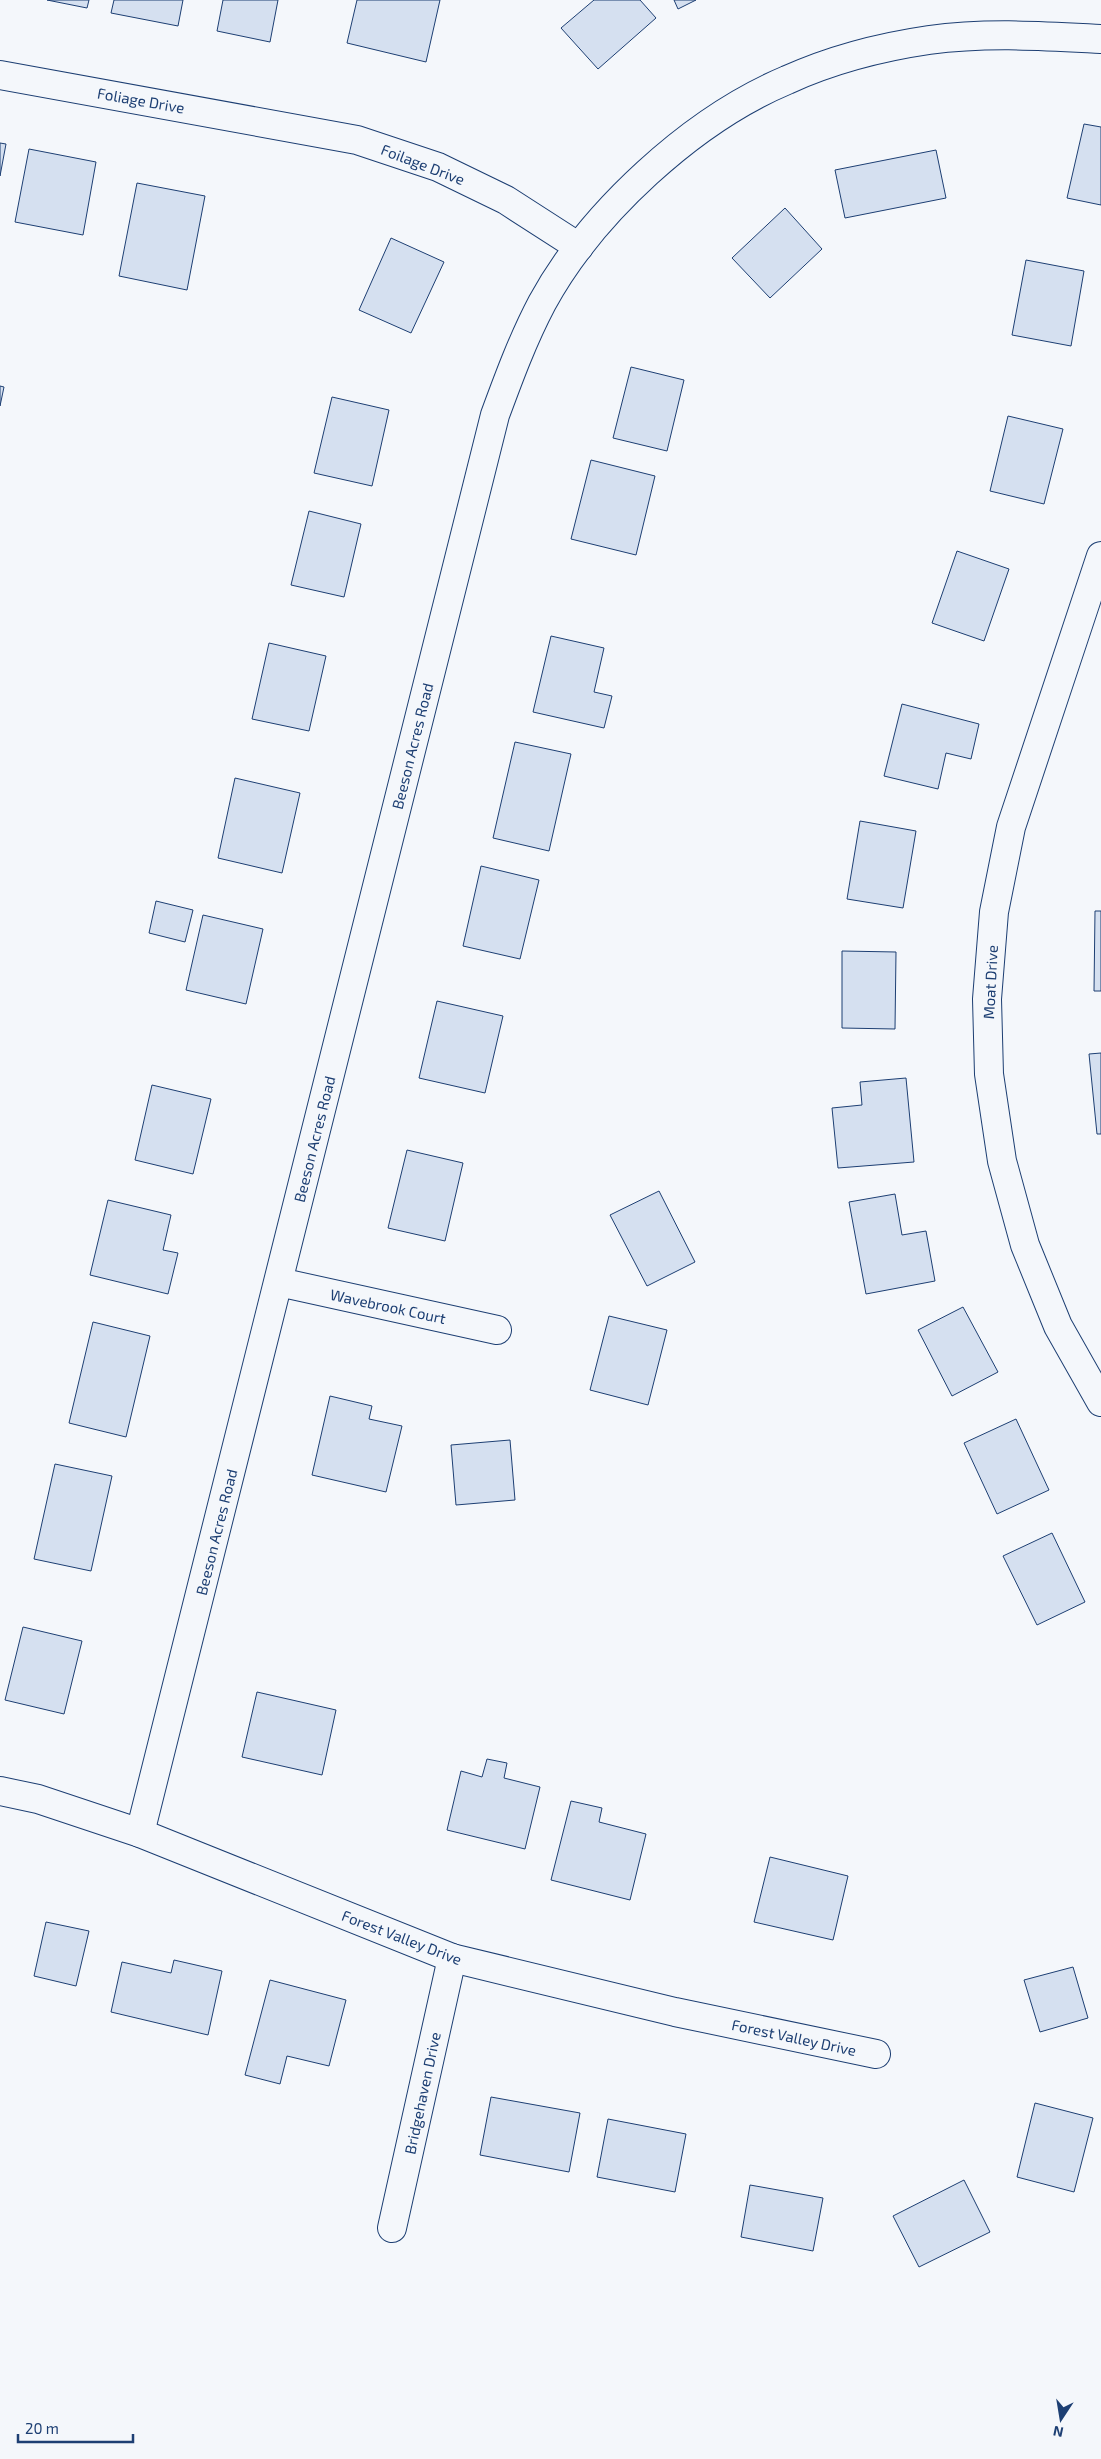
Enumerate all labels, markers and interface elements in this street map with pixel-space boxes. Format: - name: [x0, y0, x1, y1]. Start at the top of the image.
- street label: Foliage Drive: [96, 83, 186, 117]
- street label: Foilage Drive: [379, 140, 467, 188]
- street label: Beeson Acres Road: [388, 681, 436, 811]
- street label: Moat Drive: [979, 944, 1001, 1020]
- street label: Beeson Acres Road: [290, 1074, 338, 1204]
- street label: Wavebrook Court: [329, 1285, 448, 1327]
- street label: Beeson Acres Road: [192, 1467, 240, 1597]
- street label: Forest Valley Drive: [339, 1906, 465, 1968]
- street label: Forest Valley Drive: [730, 2015, 858, 2059]
- street label: Bridgehaven Drive: [400, 2030, 444, 2156]
- north arrow: [1036, 2394, 1086, 2444]
- scale bar: [18, 2412, 132, 2444]
- text: 20 m: [25, 2419, 59, 2437]
- text: N: [1051, 2423, 1065, 2442]

